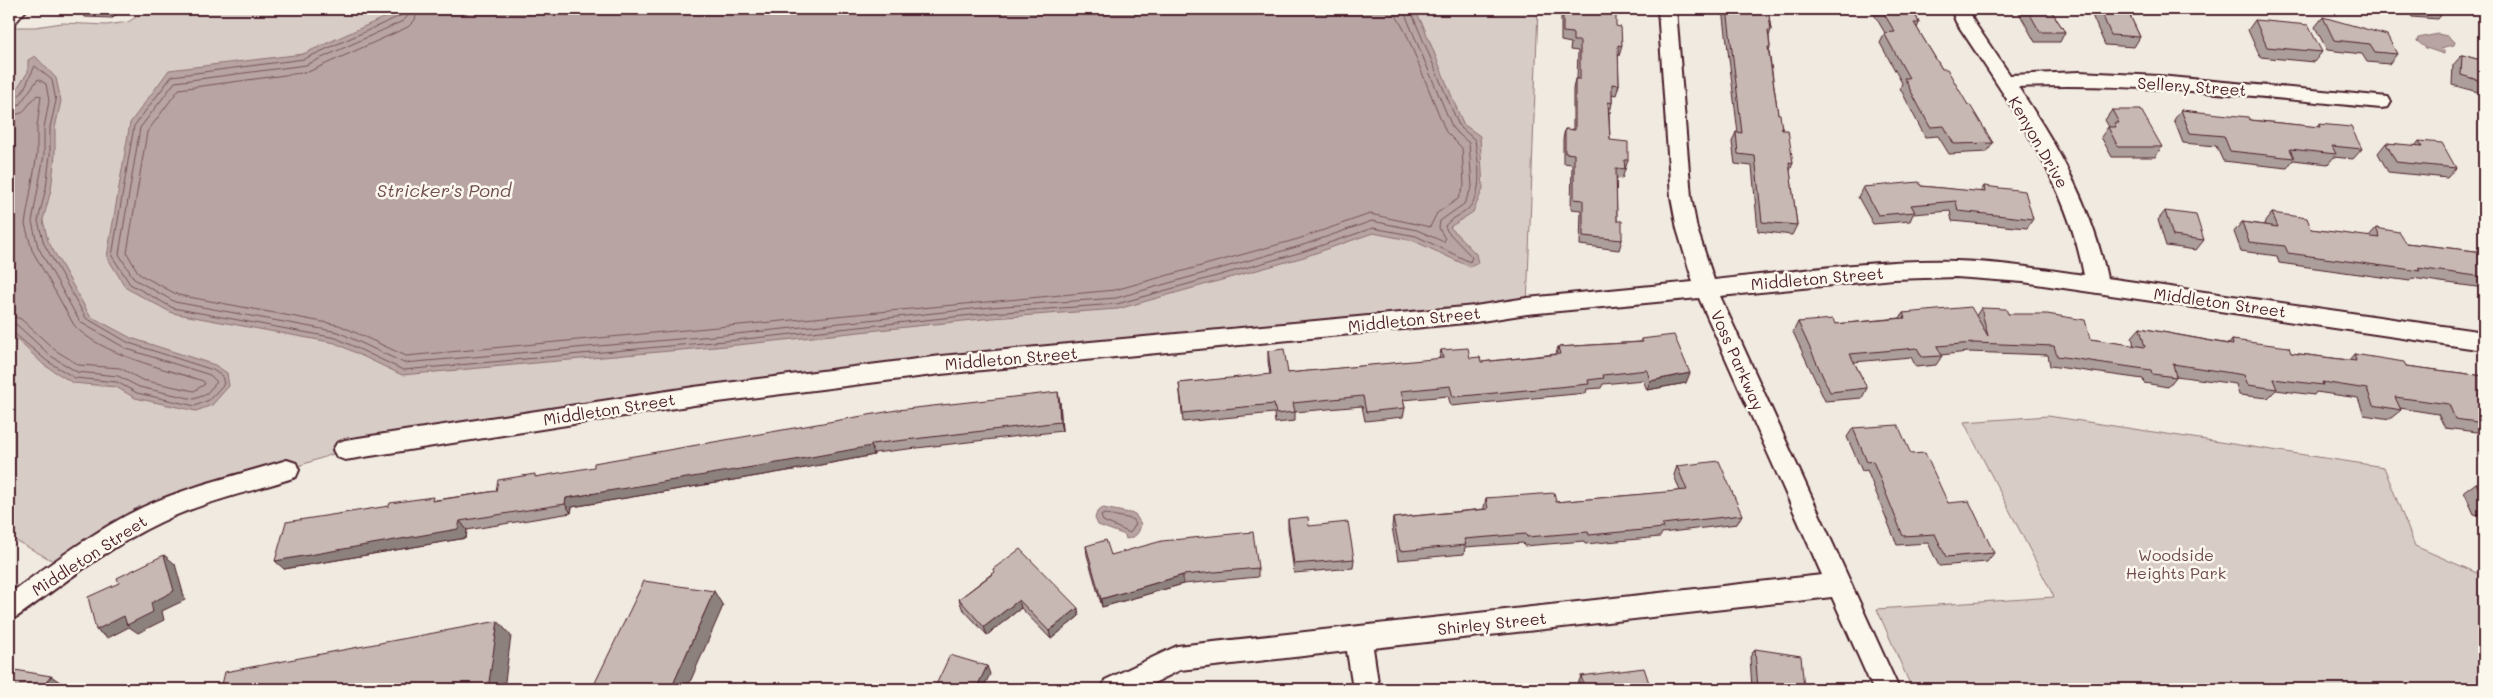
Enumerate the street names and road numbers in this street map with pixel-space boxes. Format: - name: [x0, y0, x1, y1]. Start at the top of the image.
- street label: Sellery Street: [2137, 72, 2247, 100]
- street label: Kenyon Drive: [2004, 92, 2074, 192]
- street label: Middleton Street: [1750, 262, 1884, 294]
- street label: Middleton Street: [2153, 282, 2287, 322]
- street label: Middleton Street: [1347, 302, 1481, 336]
- street label: Voss Parkway: [1707, 307, 1769, 413]
- street label: Middleton Street: [944, 342, 1078, 374]
- street label: Middleton Street: [542, 388, 676, 430]
- street label: Middleton Street: [27, 510, 151, 600]
- street label: Shirley Street: [1437, 607, 1547, 639]

